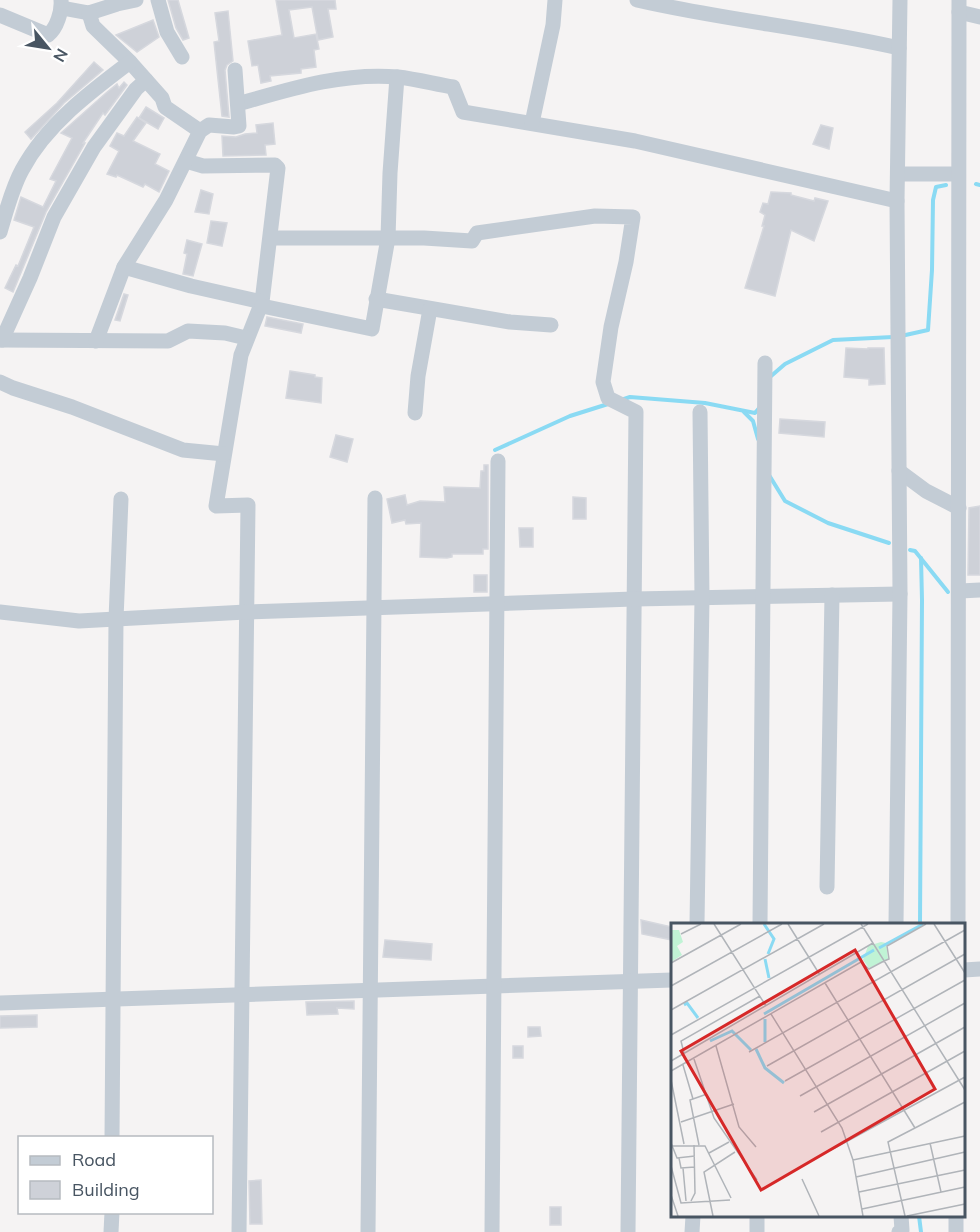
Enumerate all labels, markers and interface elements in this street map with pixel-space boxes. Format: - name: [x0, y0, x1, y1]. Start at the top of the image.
- north arrow: [18, 18, 78, 78]
- text: N: [49, 45, 73, 66]
- inset map: [671, 923, 965, 1217]
- legend: [18, 1136, 213, 1214]
- text: Road: [72, 1148, 116, 1171]
- text: Building: [72, 1178, 140, 1201]

